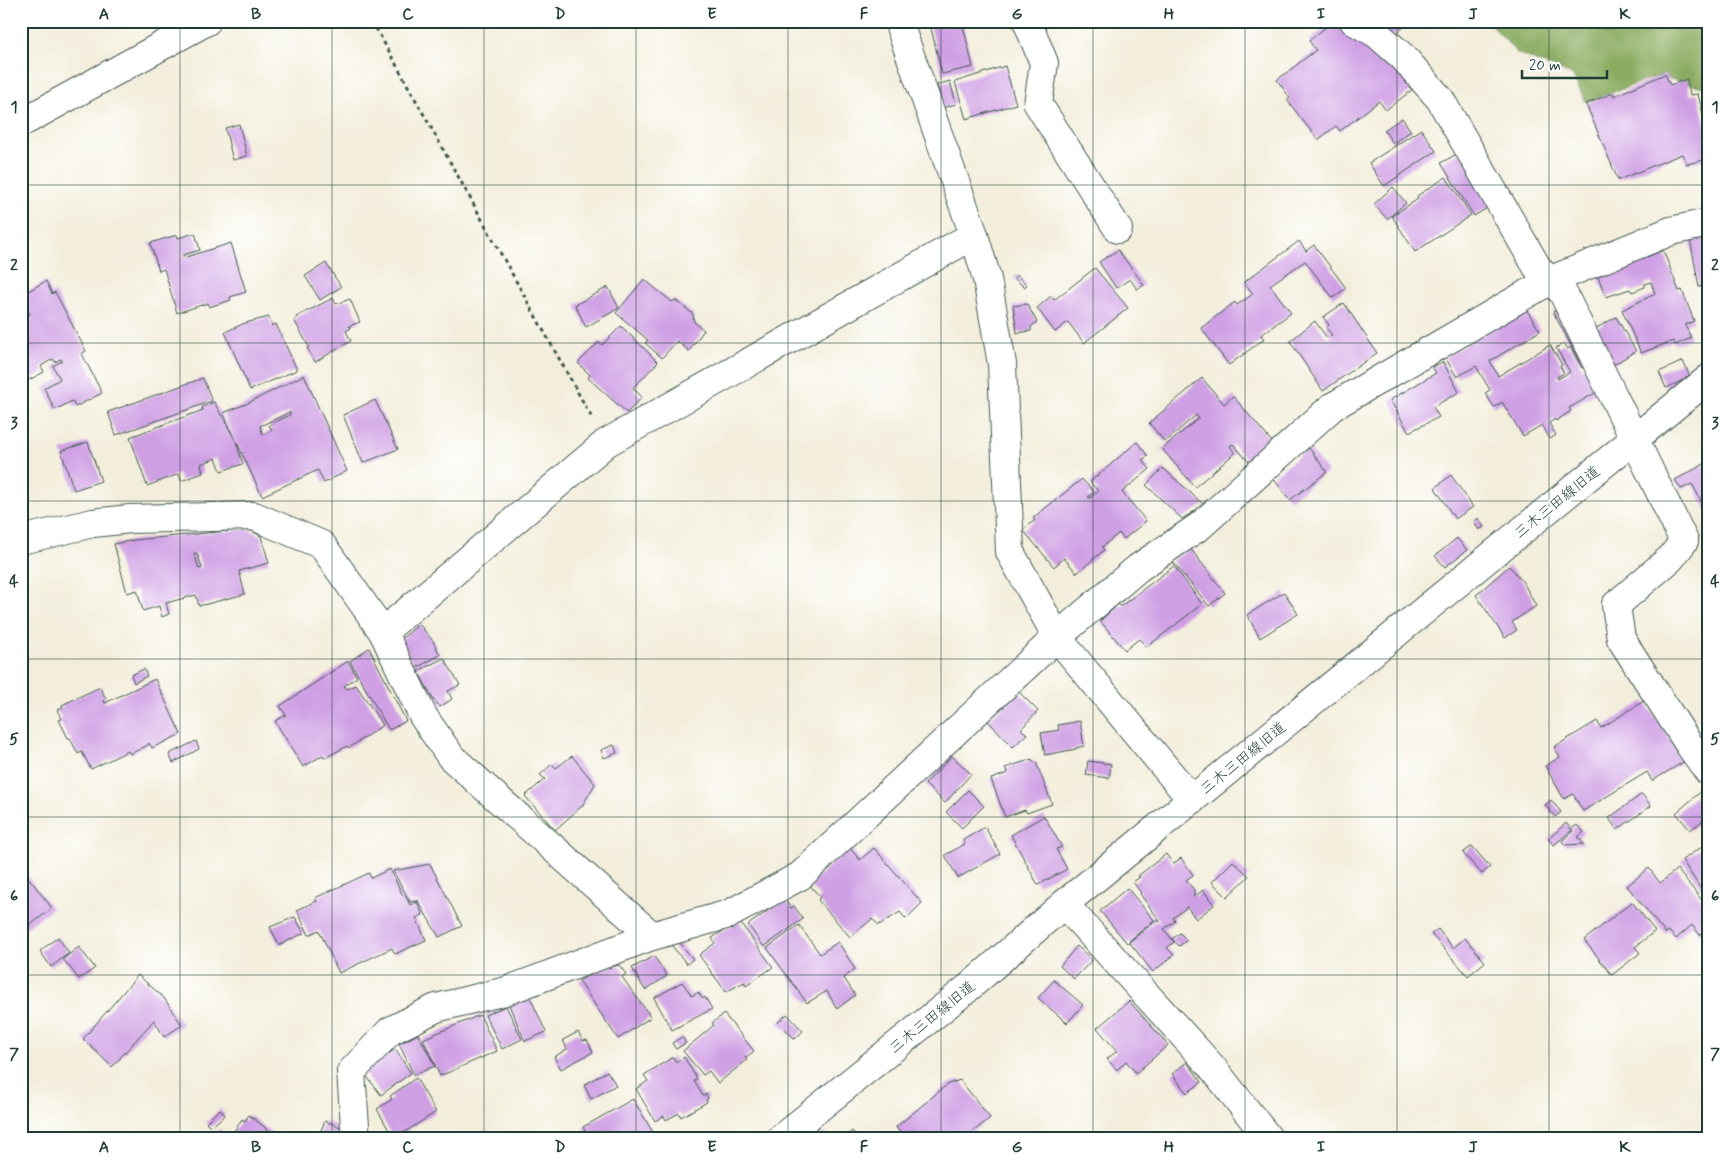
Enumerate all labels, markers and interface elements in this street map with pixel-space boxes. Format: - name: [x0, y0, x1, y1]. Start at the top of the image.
- text: A: [99, 4, 109, 25]
- text: B: [251, 4, 261, 25]
- text: C: [402, 4, 414, 25]
- text: D: [554, 4, 566, 25]
- text: E: [707, 4, 717, 25]
- text: F: [860, 4, 869, 25]
- text: G: [1012, 4, 1023, 25]
- text: H: [1164, 4, 1175, 25]
- text: I: [1317, 4, 1326, 25]
- text: J: [1468, 4, 1478, 25]
- text: K: [1619, 4, 1631, 25]
- scale bar: [1522, 48, 1606, 80]
- text: 20 m: [1529, 56, 1561, 76]
- text: 1: [10, 97, 18, 118]
- text: 1: [1711, 97, 1719, 118]
- text: 2: [10, 255, 18, 276]
- text: 2: [1711, 255, 1719, 276]
- text: 3: [10, 413, 18, 434]
- text: 3: [1711, 413, 1719, 434]
- street label: 三木三田線旧道: [1511, 462, 1605, 544]
- text: 4: [9, 571, 19, 592]
- text: 4: [1710, 571, 1720, 592]
- street label: 三木三田線旧道: [1197, 718, 1291, 800]
- text: 5: [9, 729, 19, 750]
- text: 5: [1710, 729, 1720, 750]
- text: 6: [10, 886, 18, 907]
- text: 6: [1711, 886, 1719, 907]
- street label: 三木三田線旧道: [886, 977, 980, 1059]
- text: 7: [9, 1044, 19, 1065]
- text: 7: [1710, 1044, 1720, 1065]
- text: A: [99, 1137, 109, 1158]
- text: B: [251, 1137, 261, 1158]
- text: C: [402, 1137, 414, 1158]
- text: D: [554, 1137, 566, 1158]
- text: E: [707, 1137, 717, 1158]
- text: F: [860, 1137, 869, 1158]
- text: G: [1012, 1137, 1023, 1158]
- text: H: [1164, 1137, 1175, 1158]
- text: I: [1317, 1137, 1326, 1158]
- text: J: [1468, 1137, 1478, 1158]
- text: K: [1619, 1137, 1631, 1158]

